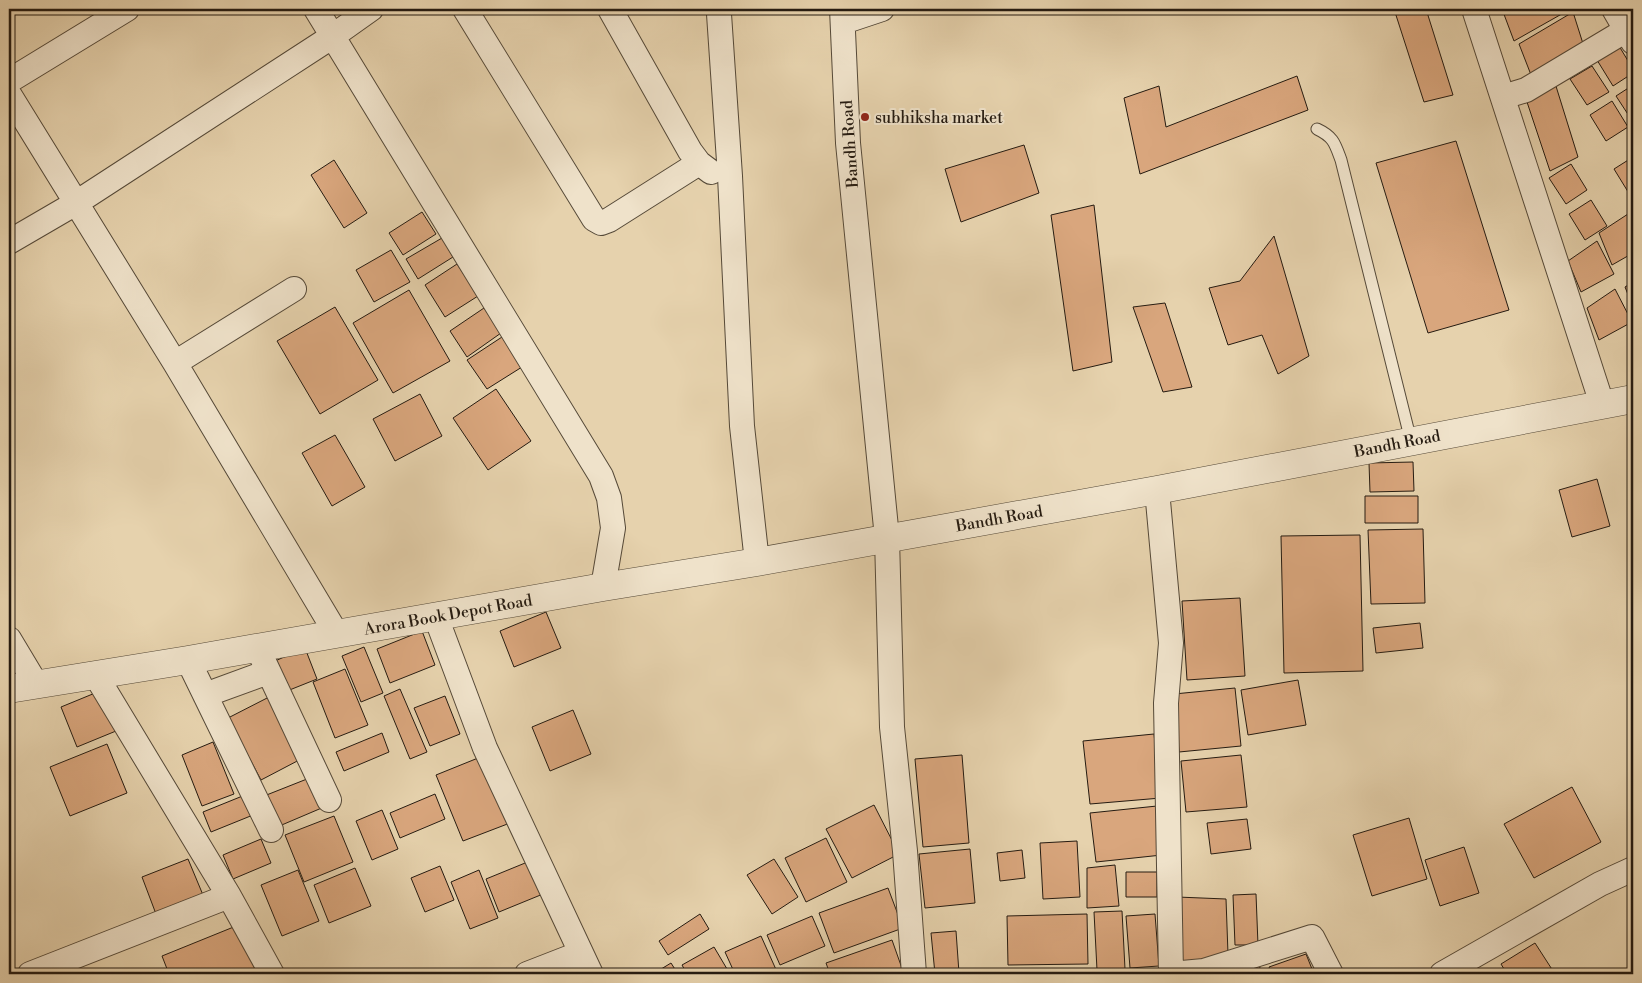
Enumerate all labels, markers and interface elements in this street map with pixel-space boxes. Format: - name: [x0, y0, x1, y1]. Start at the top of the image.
- street label: Bandh Road: [837, 99, 863, 189]
- place label: subhiksha market: [875, 108, 1003, 128]
- marker: subhiksha market: [859, 111, 871, 123]
- street label: Bandh Road: [1351, 426, 1442, 462]
- street label: Bandh Road: [953, 502, 1044, 537]
- street label: Arora Book Depot Road: [361, 590, 534, 640]

